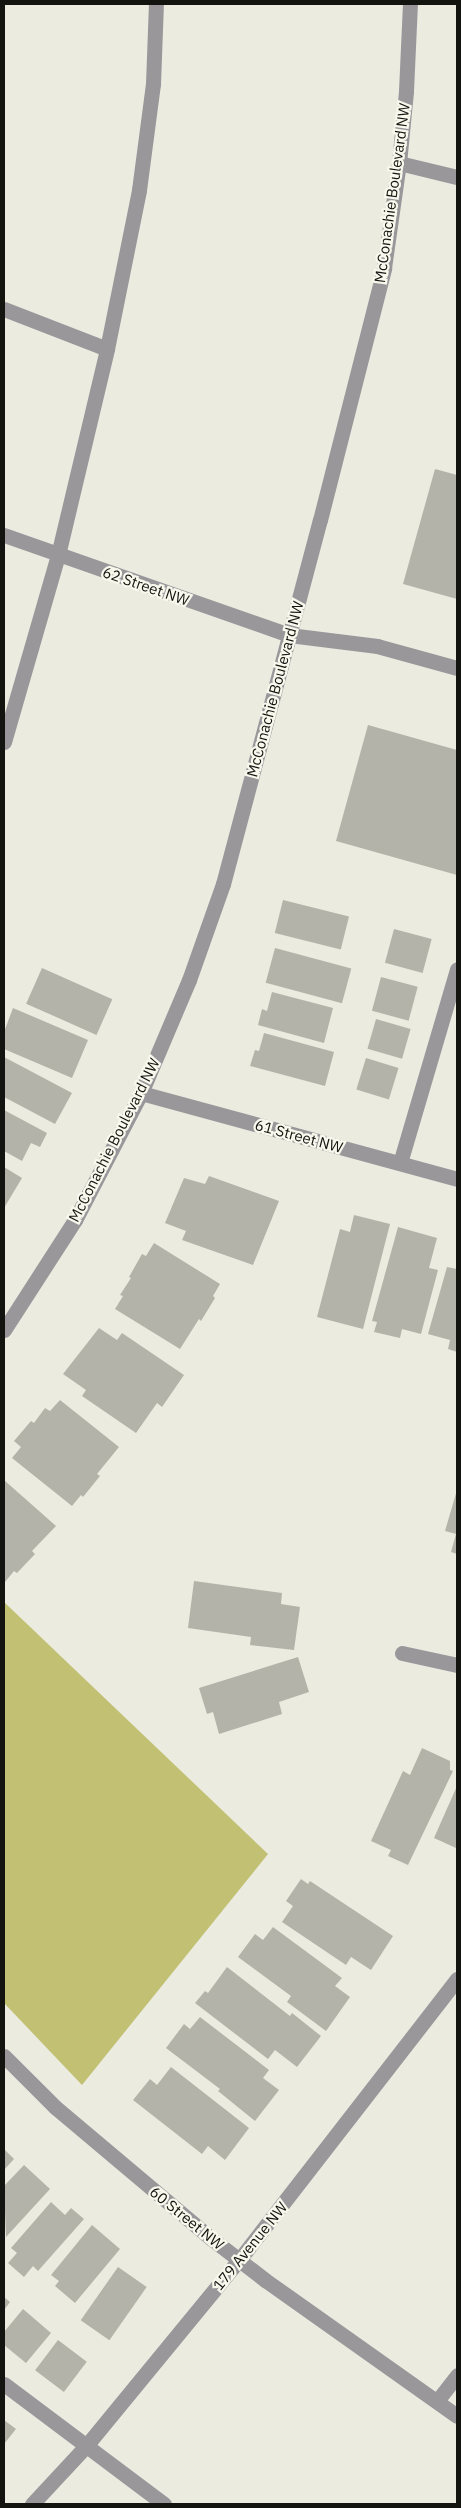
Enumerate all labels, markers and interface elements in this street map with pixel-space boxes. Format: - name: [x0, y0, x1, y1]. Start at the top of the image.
- street label: McConachie Boulevard NW: [370, 102, 414, 284]
- street label: 62 Street NW: [100, 563, 192, 609]
- street label: McConachie Boulevard NW: [243, 599, 307, 779]
- street label: McConachie Boulevard NW: [65, 1055, 163, 1225]
- street label: 61 Street NW: [253, 1116, 345, 1156]
- street label: 60 Street NW: [146, 2183, 228, 2253]
- street label: 179 Avenue NW: [209, 2198, 291, 2294]

